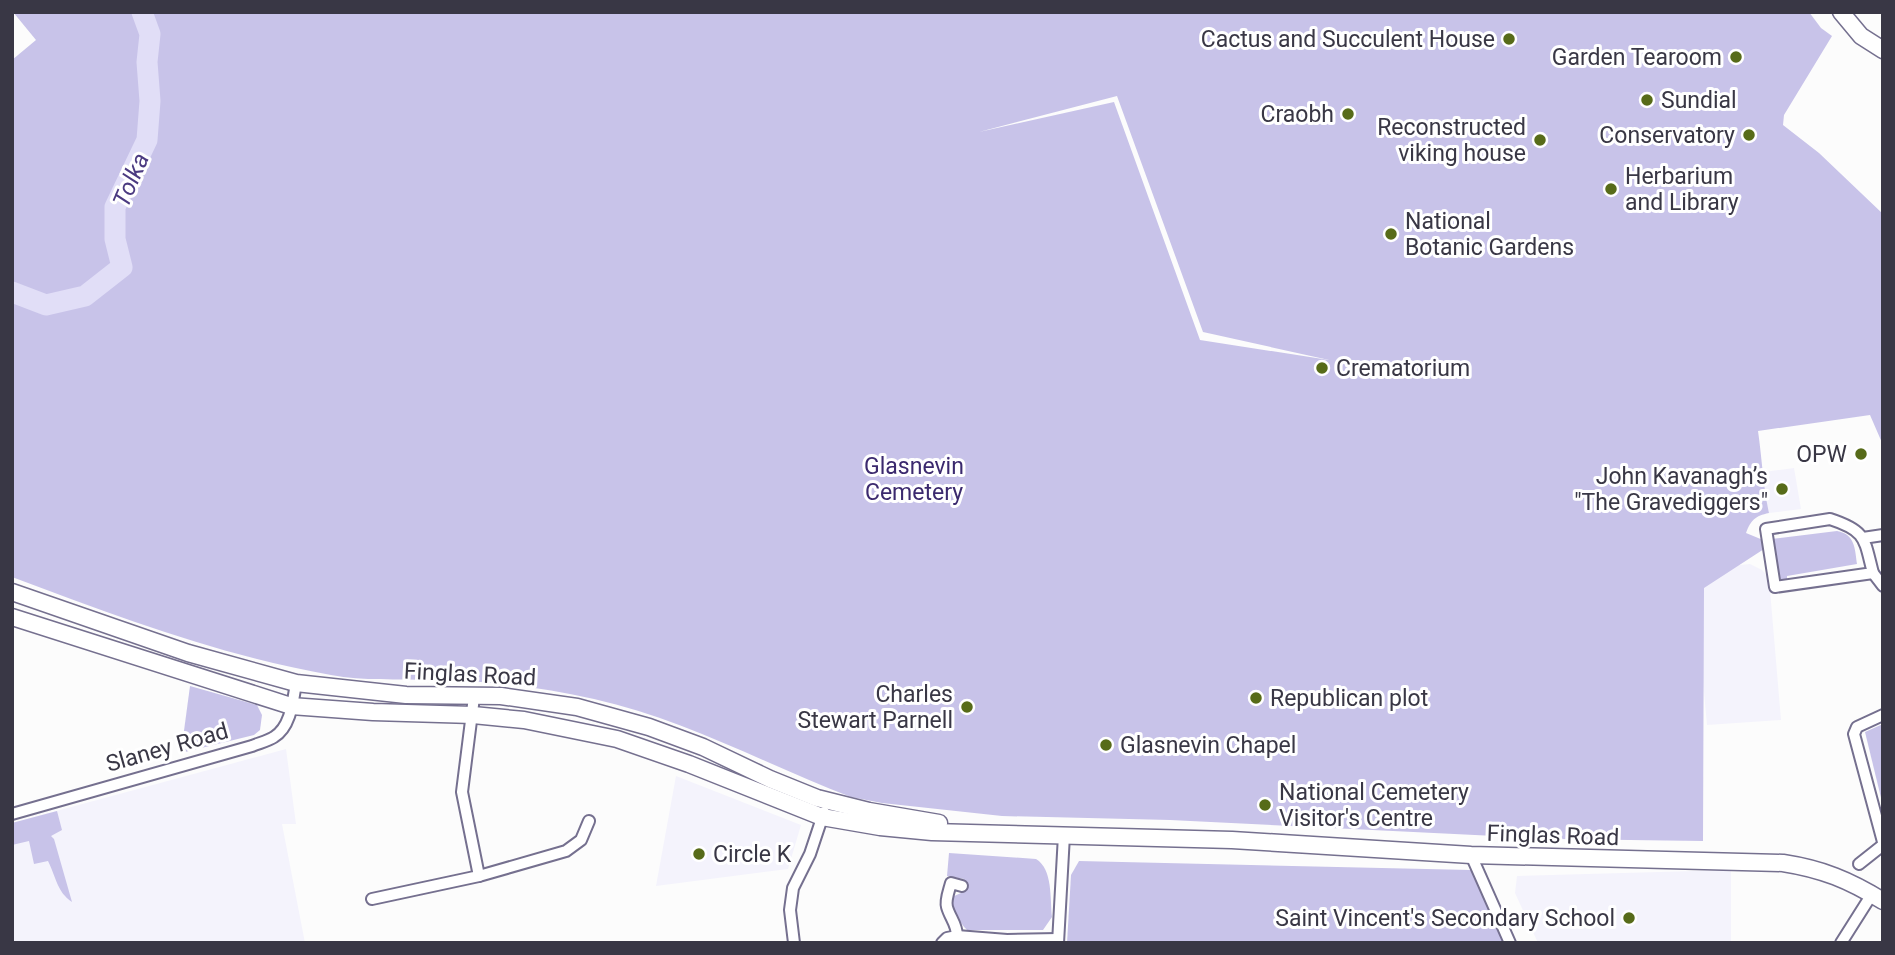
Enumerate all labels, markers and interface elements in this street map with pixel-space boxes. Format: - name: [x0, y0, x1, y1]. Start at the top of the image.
- place label: Cactus and Succulent House: [1201, 26, 1495, 53]
- marker: Cactus and Succulent House: [1501, 31, 1517, 47]
- place label: Garden Tearoom: [1552, 44, 1722, 71]
- marker: Garden Tearoom: [1728, 49, 1744, 65]
- place label: Sundial: [1661, 87, 1737, 114]
- marker: Sundial: [1639, 92, 1655, 108]
- place label: Craobh: [1260, 101, 1334, 128]
- marker: Craobh: [1340, 106, 1356, 122]
- place label: Reconstructed viking house: [1377, 114, 1526, 167]
- place label: Conservatory: [1599, 122, 1735, 149]
- marker: Conservatory: [1741, 127, 1757, 143]
- marker: Reconstructed viking house: [1532, 132, 1548, 148]
- water label: Tolka: [107, 149, 155, 211]
- place label: Herbarium and Library: [1625, 163, 1739, 216]
- marker: Herbarium and Library: [1603, 181, 1619, 197]
- place label: National Botanic Gardens: [1405, 208, 1574, 261]
- marker: National Botanic Gardens: [1383, 226, 1399, 242]
- place label: Crematorium: [1336, 355, 1470, 382]
- marker: Crematorium: [1314, 360, 1330, 376]
- place label: OPW: [1796, 441, 1847, 468]
- marker: OPW: [1853, 446, 1869, 462]
- park label: Glasnevin Cemetery: [864, 453, 964, 506]
- place label: John Kavanagh’s "The Gravediggers": [1574, 463, 1768, 516]
- marker: John Kavanagh’s "The Gravediggers": [1774, 481, 1790, 497]
- street label: Finglas Road: [403, 658, 537, 691]
- place label: Charles Stewart Parnell: [797, 681, 953, 734]
- place label: Republican plot: [1270, 685, 1428, 712]
- marker: Republican plot: [1248, 690, 1264, 706]
- marker: Charles Stewart Parnell: [959, 699, 975, 715]
- street label: Slaney Road: [103, 717, 231, 778]
- place label: Glasnevin Chapel: [1120, 732, 1296, 759]
- marker: Glasnevin Chapel: [1098, 737, 1114, 753]
- place label: National Cemetery Visitor's Centre: [1279, 779, 1469, 832]
- marker: National Cemetery Visitor's Centre: [1257, 797, 1273, 813]
- street label: Finglas Road: [1486, 820, 1620, 851]
- place label: Circle K: [713, 841, 792, 868]
- marker: Circle K: [691, 846, 707, 862]
- place label: Saint Vincent's Secondary School: [1275, 905, 1615, 932]
- marker: Saint Vincent's Secondary School: [1621, 910, 1637, 926]

